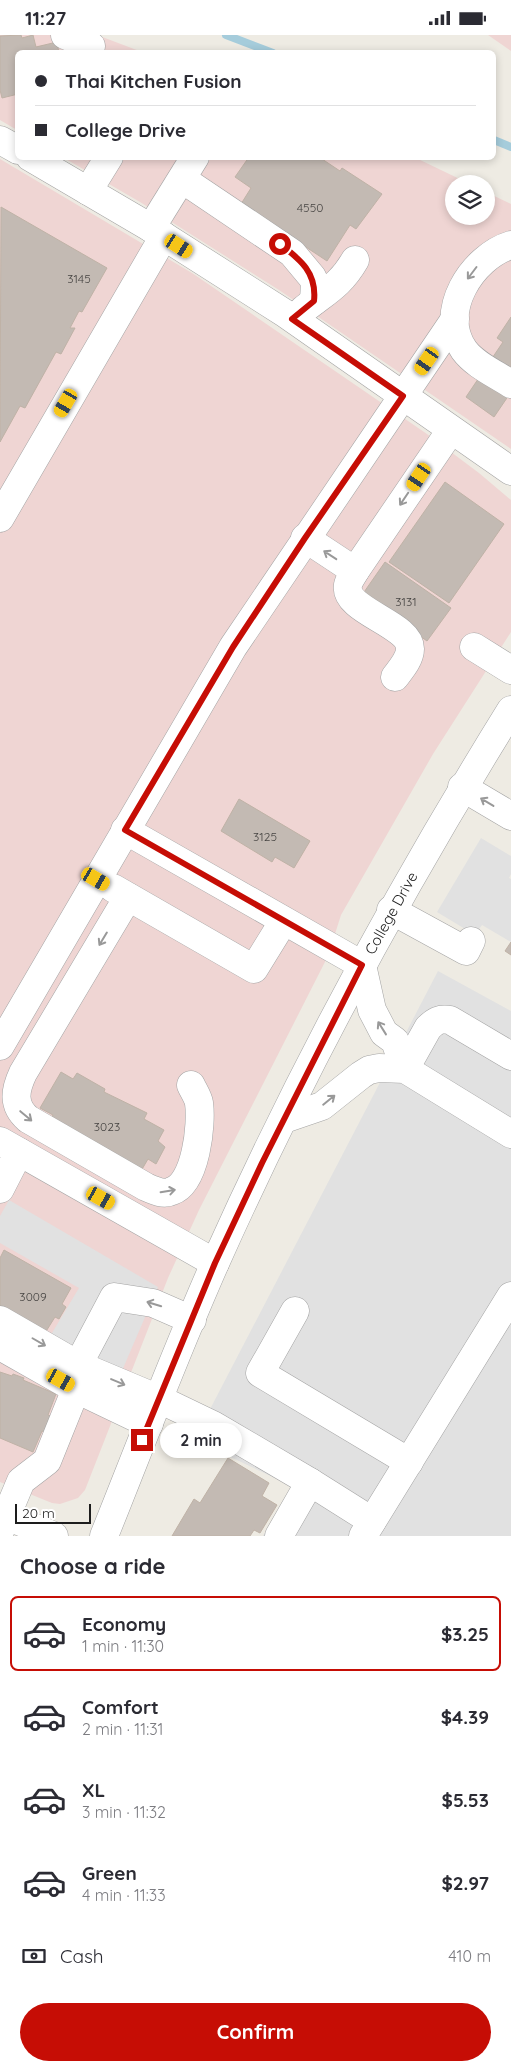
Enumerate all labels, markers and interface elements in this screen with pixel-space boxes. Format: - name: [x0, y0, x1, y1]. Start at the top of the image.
- text: 11:27: [25, 6, 66, 30]
- text: Thai Kitchen Fusion: [65, 69, 242, 93]
- text: College Drive: [65, 118, 186, 142]
- map controls: [445, 175, 495, 225]
- button: layers: [445, 175, 495, 225]
- house number: 4550: [297, 200, 323, 215]
- car: [162, 232, 195, 260]
- route start: [269, 233, 291, 255]
- one-way arrow: [467, 266, 478, 279]
- house number: 3145: [67, 271, 91, 286]
- car: [412, 344, 441, 378]
- car: [52, 386, 79, 420]
- car: [404, 460, 433, 494]
- one-way arrow: [399, 492, 409, 506]
- one-way arrow: [323, 550, 337, 560]
- house number: 3131: [395, 594, 417, 609]
- one-way arrow: [480, 796, 494, 806]
- house number: 3125: [253, 829, 277, 844]
- car: [79, 865, 112, 893]
- street label: College Drive: [360, 868, 422, 958]
- one-way arrow: [97, 931, 107, 945]
- one-way arrow: [377, 1021, 388, 1035]
- one-way arrow: [322, 1095, 335, 1106]
- one-way arrow: [20, 1110, 33, 1121]
- house number: 3023: [94, 1119, 120, 1134]
- car: [84, 1184, 117, 1212]
- one-way arrow: [159, 1185, 175, 1195]
- house number: 3009: [19, 1289, 47, 1304]
- one-way arrow: [146, 1299, 162, 1309]
- one-way arrow: [31, 1338, 45, 1348]
- car: [44, 1366, 77, 1394]
- one-way arrow: [110, 1377, 125, 1387]
- callout: 2 min: [160, 1423, 242, 1457]
- route end: [131, 1429, 153, 1451]
- text: 2 min: [180, 1430, 222, 1450]
- scale bar: [15, 1501, 91, 1524]
- text: 20 m: [22, 1504, 55, 1522]
- text: Choose a ride: [20, 1552, 165, 1580]
- icon: car: [22, 1611, 67, 1656]
- text: Economy: [82, 1612, 166, 1636]
- text: $3.25: [441, 1622, 489, 1646]
- text: 1 min · 11:30: [82, 1636, 164, 1656]
- icon: car: [22, 1694, 67, 1739]
- text: Comfort: [82, 1695, 159, 1719]
- text: $4.39: [441, 1705, 489, 1729]
- text: 2 min · 11:31: [82, 1719, 164, 1739]
- icon: car: [22, 1777, 67, 1822]
- text: XL: [82, 1778, 105, 1802]
- text: $5.53: [442, 1788, 489, 1812]
- text: 3 min · 11:32: [82, 1802, 166, 1822]
- icon: car: [22, 1860, 67, 1905]
- text: Green: [82, 1861, 137, 1885]
- text: $2.97: [441, 1871, 489, 1895]
- text: 4 min · 11:33: [82, 1885, 166, 1905]
- icon: cash: [20, 1942, 48, 1970]
- text: Cash: [60, 1944, 104, 1968]
- text: 410 m: [448, 1946, 491, 1966]
- button: Confirm: [20, 2003, 491, 2061]

